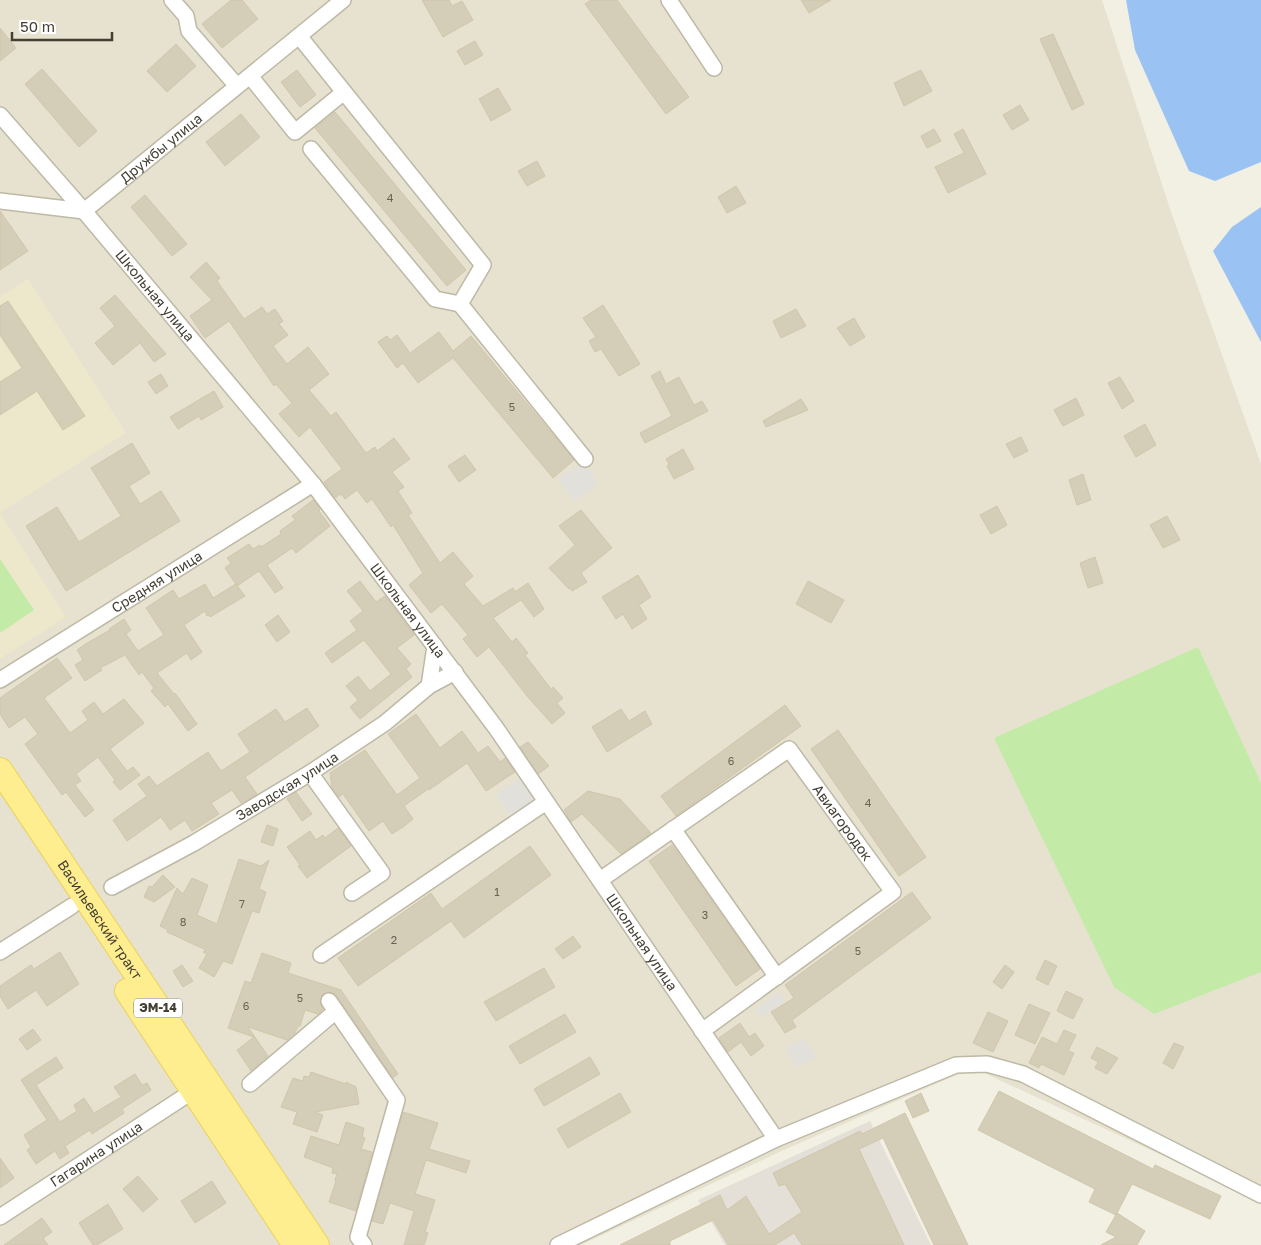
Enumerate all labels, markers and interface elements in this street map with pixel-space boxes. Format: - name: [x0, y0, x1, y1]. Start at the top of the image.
- scale bar: [12, 10, 112, 42]
- text: 50 m: [20, 17, 55, 35]
- street label: Дружбы улица: [116, 109, 205, 186]
- house number: 4: [387, 191, 394, 204]
- street label: Школьная улица: [112, 246, 199, 345]
- house number: 5: [509, 400, 515, 413]
- street label: Средняя улица: [108, 547, 205, 616]
- street label: Школьная улица: [367, 559, 449, 661]
- street label: Заводская улица: [232, 748, 341, 824]
- house number: 6: [728, 754, 735, 767]
- street label: Авиагородок: [810, 781, 876, 864]
- house number: 4: [865, 796, 872, 809]
- street label: Васильевский тракт: [54, 857, 146, 982]
- house number: 1: [494, 885, 500, 898]
- street label: Школьная улица: [603, 890, 681, 994]
- house number: 7: [239, 897, 245, 910]
- house number: 3: [702, 908, 708, 921]
- house number: 8: [180, 915, 187, 928]
- house number: 2: [391, 933, 397, 946]
- house number: 5: [855, 944, 861, 957]
- house number: 5: [297, 991, 303, 1004]
- road number: ЭМ-14: [134, 998, 182, 1018]
- house number: 6: [243, 999, 250, 1012]
- street label: Гагарина улица: [47, 1117, 145, 1190]

